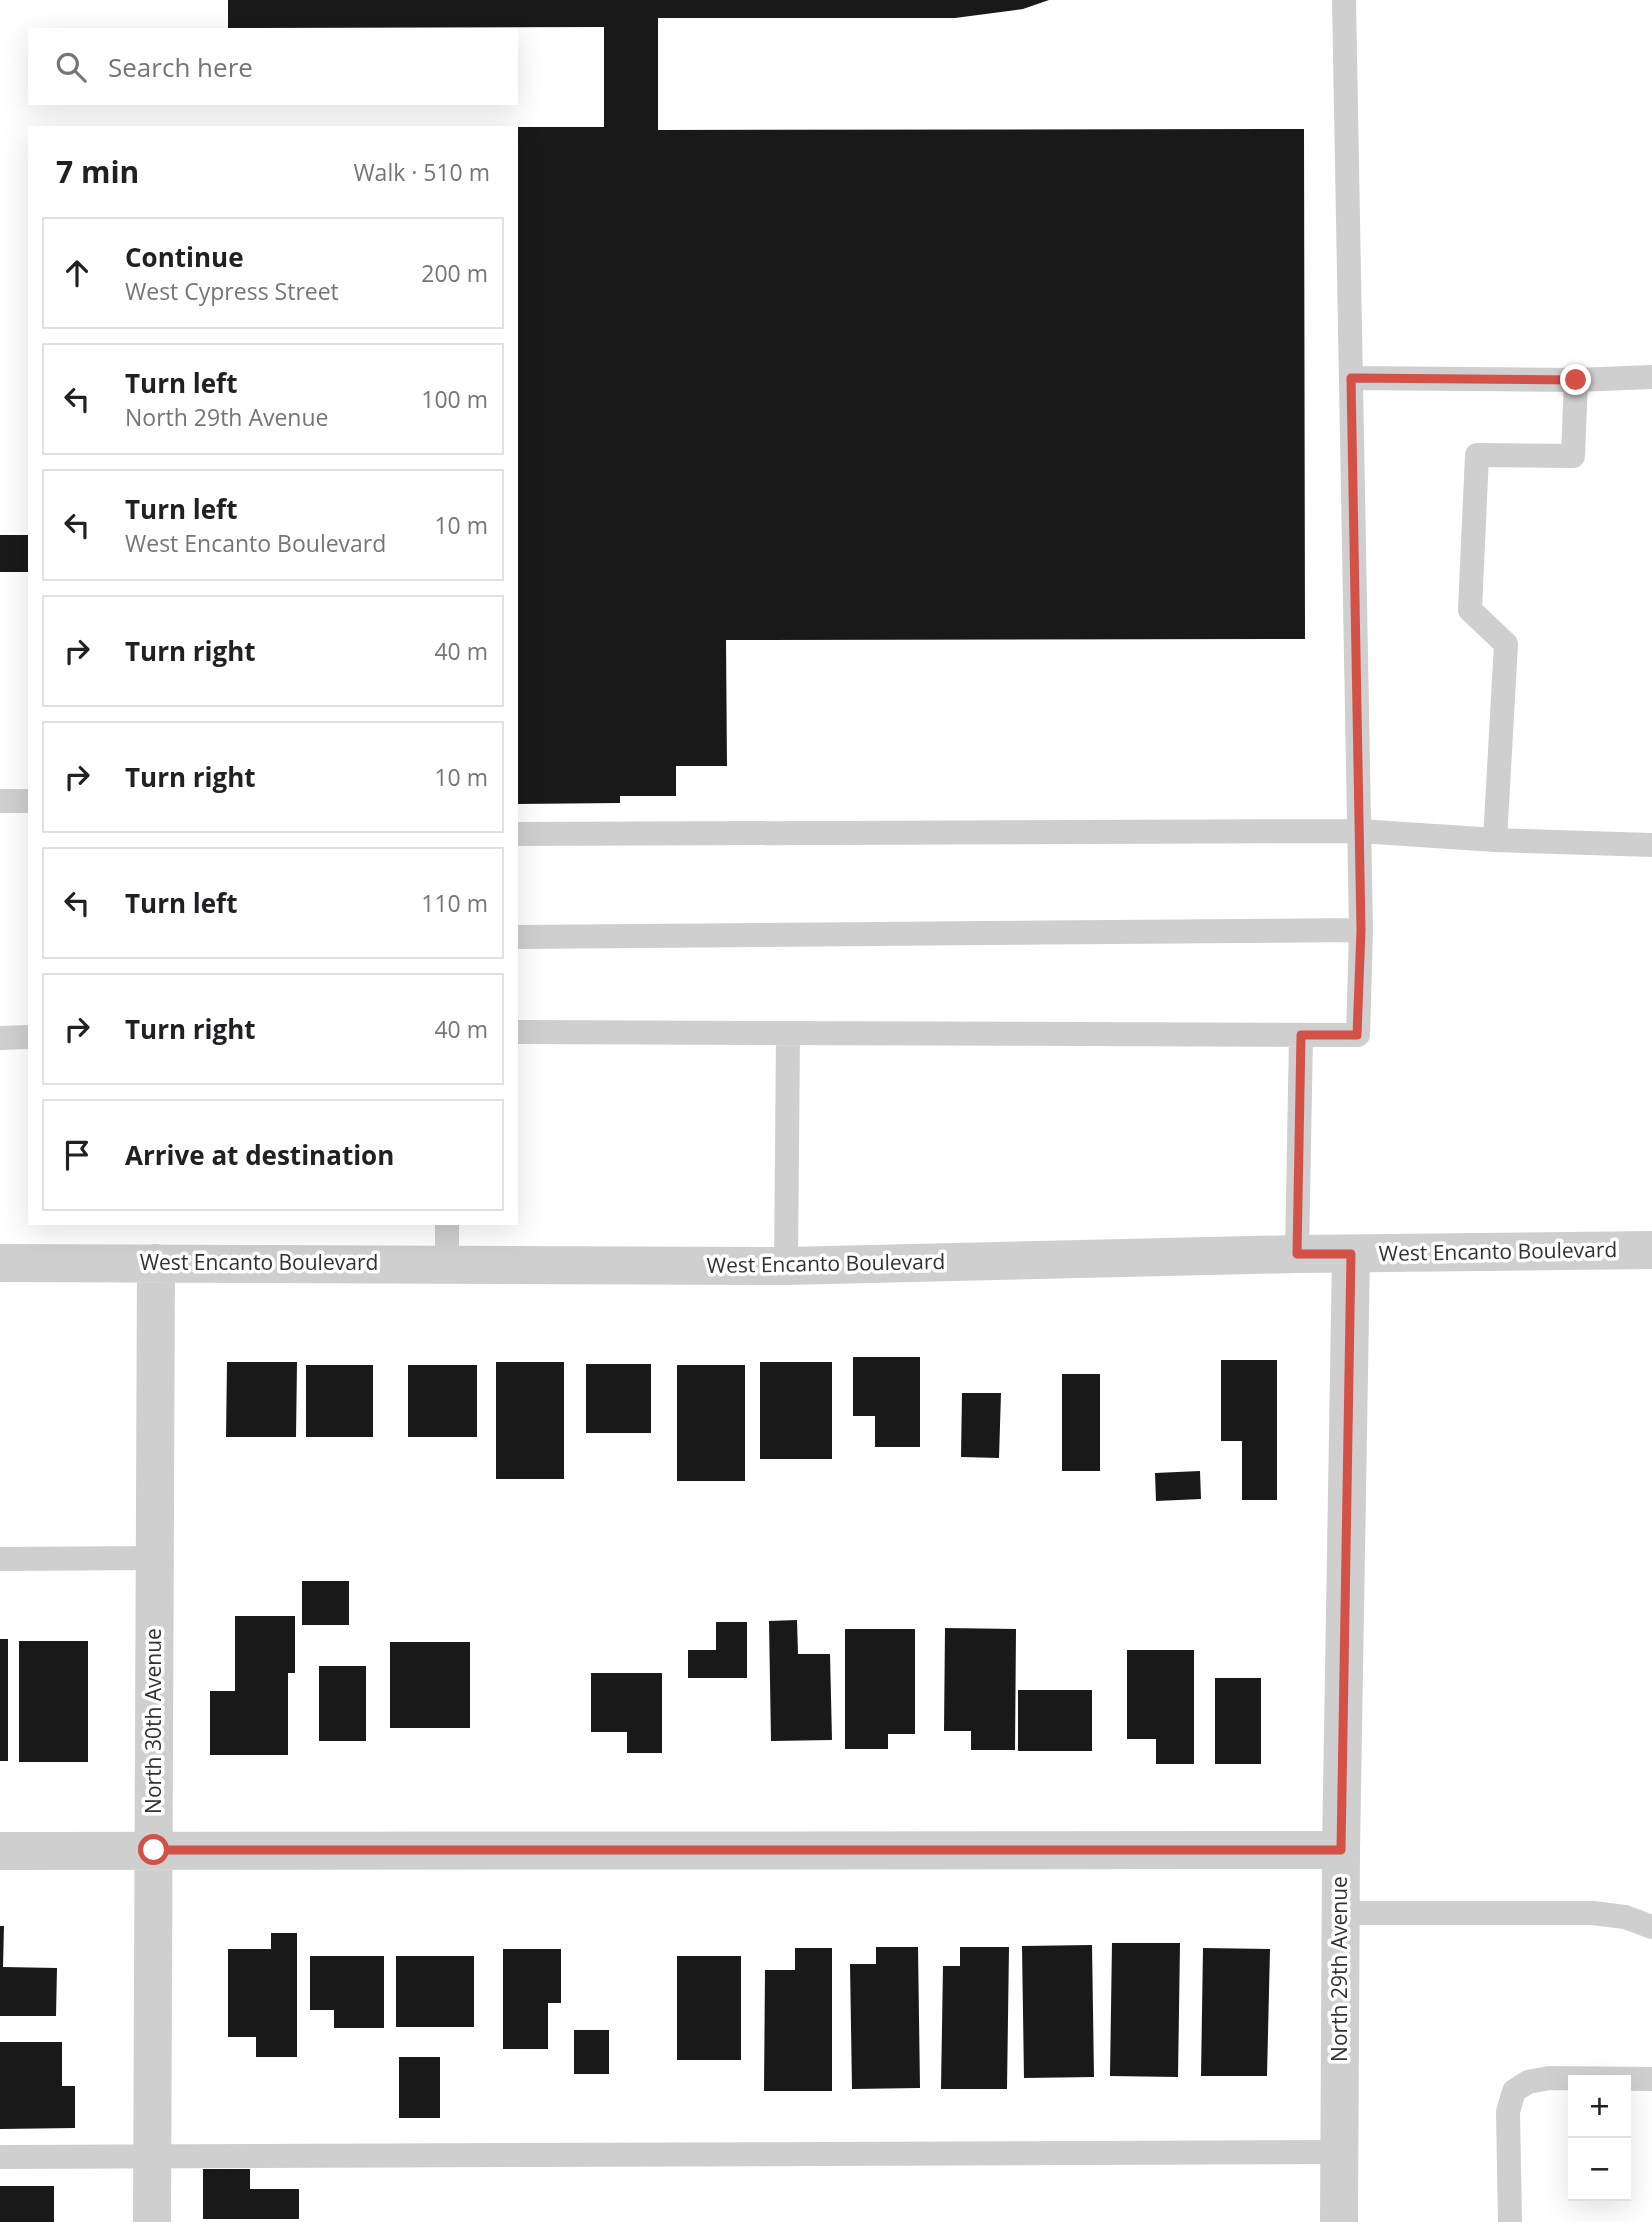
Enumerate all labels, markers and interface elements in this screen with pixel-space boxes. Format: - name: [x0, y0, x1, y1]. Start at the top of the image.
- search box: [28, 28, 518, 105]
- icon: search: [52, 48, 90, 86]
- text: Search here: [108, 49, 253, 85]
- text: 7 min: [56, 151, 139, 192]
- text: Walk · 510 m: [353, 156, 490, 188]
- text: Continue: [125, 239, 244, 275]
- icon: ahead: [58, 254, 96, 292]
- text: 200 m: [421, 257, 488, 289]
- text: West Cypress Street: [125, 275, 339, 307]
- route end: [1560, 364, 1591, 395]
- text: Turn left: [125, 365, 237, 401]
- icon: left: [58, 380, 96, 418]
- text: 100 m: [421, 383, 488, 415]
- text: North 29th Avenue: [125, 401, 329, 433]
- text: Turn left: [125, 491, 237, 527]
- icon: left: [58, 506, 96, 544]
- text: 10 m: [434, 509, 488, 541]
- text: West Encanto Boulevard: [125, 527, 386, 559]
- icon: right: [58, 632, 96, 670]
- text: Turn right: [125, 633, 256, 669]
- text: 40 m: [434, 635, 488, 667]
- icon: right: [58, 758, 96, 796]
- text: Turn right: [125, 759, 256, 795]
- text: 10 m: [434, 761, 488, 793]
- icon: left: [58, 884, 96, 922]
- text: Turn left: [125, 885, 237, 921]
- text: 110 m: [421, 887, 488, 919]
- icon: right: [58, 1010, 96, 1048]
- text: Turn right: [125, 1011, 256, 1047]
- text: 40 m: [434, 1013, 488, 1045]
- icon: arrive: [58, 1136, 96, 1174]
- text: Arrive at destination: [125, 1137, 394, 1173]
- street label: West Encanto Boulevard: [1378, 1235, 1618, 1267]
- street label: West Encanto Boulevard: [706, 1247, 946, 1279]
- street label: West Encanto Boulevard: [140, 1248, 378, 1276]
- street label: North 30th Avenue: [139, 1628, 167, 1814]
- route start: [138, 1834, 169, 1865]
- street label: North 29th Avenue: [1325, 1876, 1353, 2062]
- map controls: [1568, 2075, 1631, 2201]
- button: +: [1568, 2075, 1631, 2138]
- button: −: [1568, 2138, 1631, 2201]

